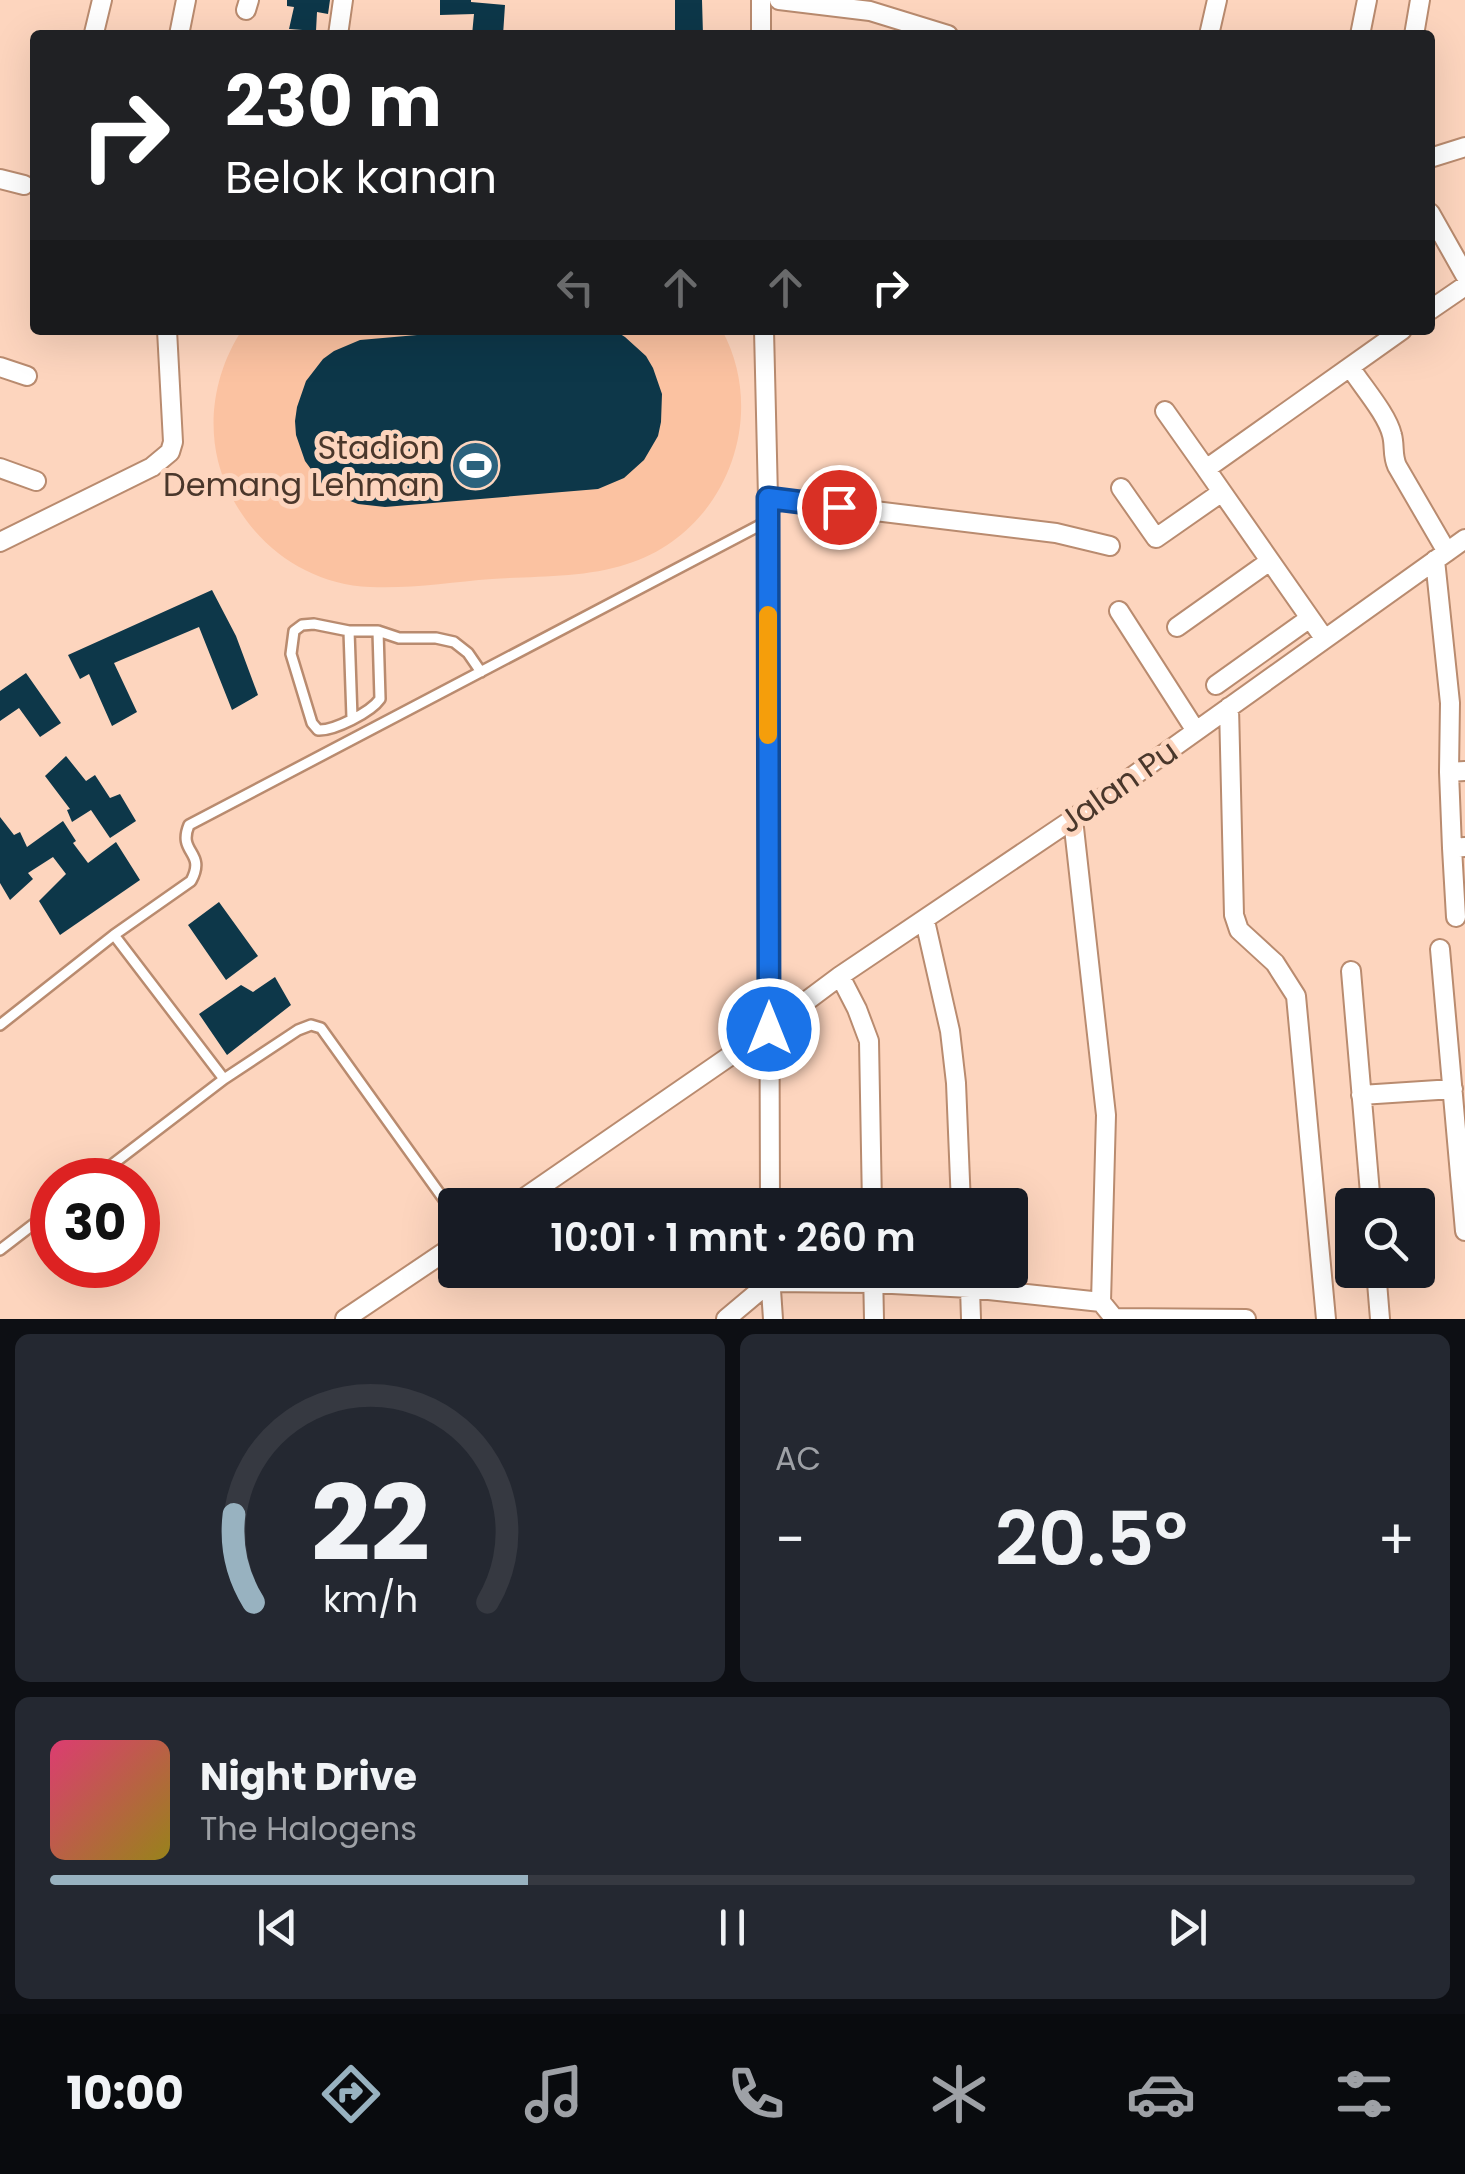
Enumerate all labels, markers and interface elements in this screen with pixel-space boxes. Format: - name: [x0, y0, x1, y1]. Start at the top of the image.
- text: 230 m: [225, 52, 442, 151]
- icon: right: [60, 70, 190, 200]
- text: Belok kanan: [225, 146, 497, 209]
- icon: left: [548, 260, 603, 315]
- icon: ahead: [653, 260, 708, 315]
- icon: ahead: [758, 260, 813, 315]
- icon: right: [863, 260, 918, 315]
- place label: Stadion Demang Lehman: [163, 425, 440, 507]
- sports icon: Stadion Demang Lehman: [449, 439, 501, 491]
- pin: [797, 465, 882, 550]
- icon: arrive: [812, 480, 867, 535]
- street label: Jalan Pu: [1049, 729, 1187, 843]
- position arrow: [717, 977, 821, 1081]
- speed limit sign: 30: [30, 1158, 160, 1288]
- map controls: [1335, 1188, 1435, 1288]
- button: search: [1335, 1188, 1435, 1288]
- text: 10:01 · 1 mnt · 260 m: [550, 1211, 916, 1264]
- text: AC: [775, 1436, 821, 1481]
- text: 22: [311, 1451, 429, 1596]
- text: 20.5°: [995, 1486, 1188, 1591]
- text: −: [775, 1501, 805, 1578]
- text: +: [1377, 1501, 1415, 1578]
- text: km/h: [322, 1574, 418, 1625]
- text: Night Drive: [200, 1750, 417, 1803]
- text: The Halogens: [200, 1806, 417, 1851]
- icon: previous: [250, 1900, 305, 1955]
- icon: pause: [705, 1900, 760, 1955]
- icon: next: [1160, 1900, 1215, 1955]
- icon: directions: [316, 2059, 386, 2129]
- icon: music: [519, 2059, 589, 2129]
- icon: phone: [721, 2059, 791, 2129]
- icon: climate: [924, 2059, 994, 2129]
- icon: car: [1126, 2059, 1196, 2129]
- icon: filters: [1329, 2059, 1399, 2129]
- text: 10:00: [66, 2062, 184, 2125]

